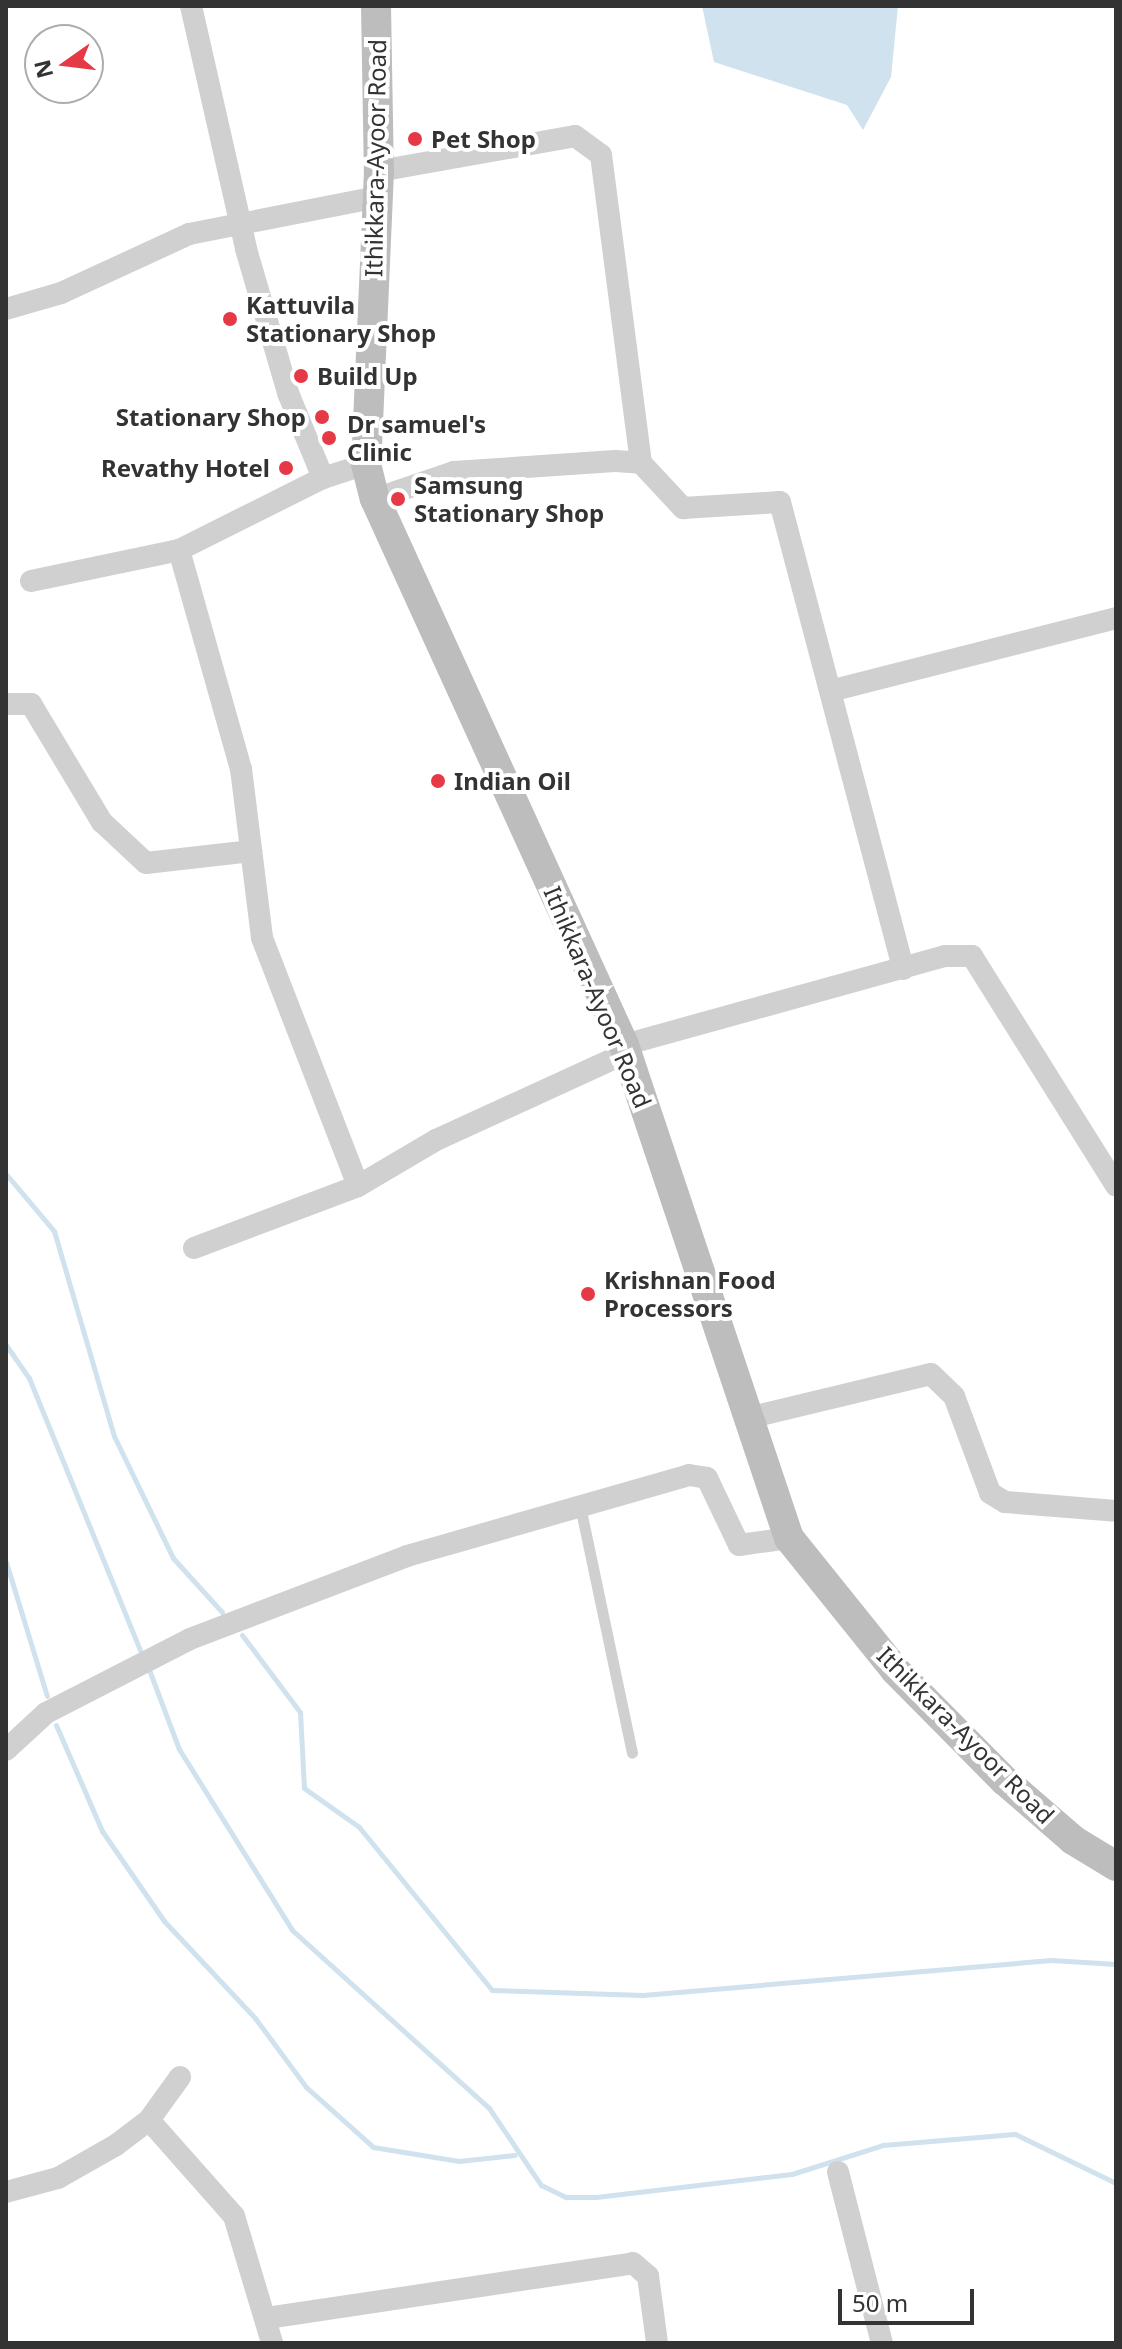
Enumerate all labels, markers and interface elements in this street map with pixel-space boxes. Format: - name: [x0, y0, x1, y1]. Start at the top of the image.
- north arrow: [24, 24, 104, 104]
- street label: Ithikkara-Ayoor Road: [359, 39, 391, 277]
- text: N: [26, 57, 59, 82]
- place label: Pet Shop: [431, 125, 536, 153]
- marker: Pet Shop: [406, 130, 424, 148]
- place label: Kattuvila Stationary Shop: [246, 291, 436, 347]
- marker: Kattuvila Stationary Shop: [221, 310, 239, 328]
- place label: Build Up: [317, 362, 418, 390]
- marker: Build Up: [292, 367, 310, 385]
- place label: Stationary Shop: [116, 403, 306, 431]
- marker: Stationary Shop: [313, 408, 331, 426]
- place label: Dr samuel's Clinic: [347, 410, 486, 466]
- marker: Dr samuel's Clinic: [318, 427, 340, 449]
- place label: Revathy Hotel: [101, 454, 270, 482]
- marker: Revathy Hotel: [277, 459, 295, 477]
- place label: Samsung Stationary Shop: [414, 471, 604, 527]
- marker: Samsung Stationary Shop: [389, 490, 407, 508]
- place label: Indian Oil: [454, 767, 571, 795]
- marker: Indian Oil: [429, 772, 447, 790]
- street label: Ithikkara-Ayoor Road: [538, 882, 658, 1112]
- place label: Krishnan Food Processors: [604, 1266, 776, 1322]
- marker: Krishnan Food Processors: [579, 1285, 597, 1303]
- street label: Ithikkara-Ayoor Road: [872, 1641, 1060, 1829]
- scale bar: [842, 2273, 978, 2323]
- text: 50 m: [852, 2286, 908, 2319]

